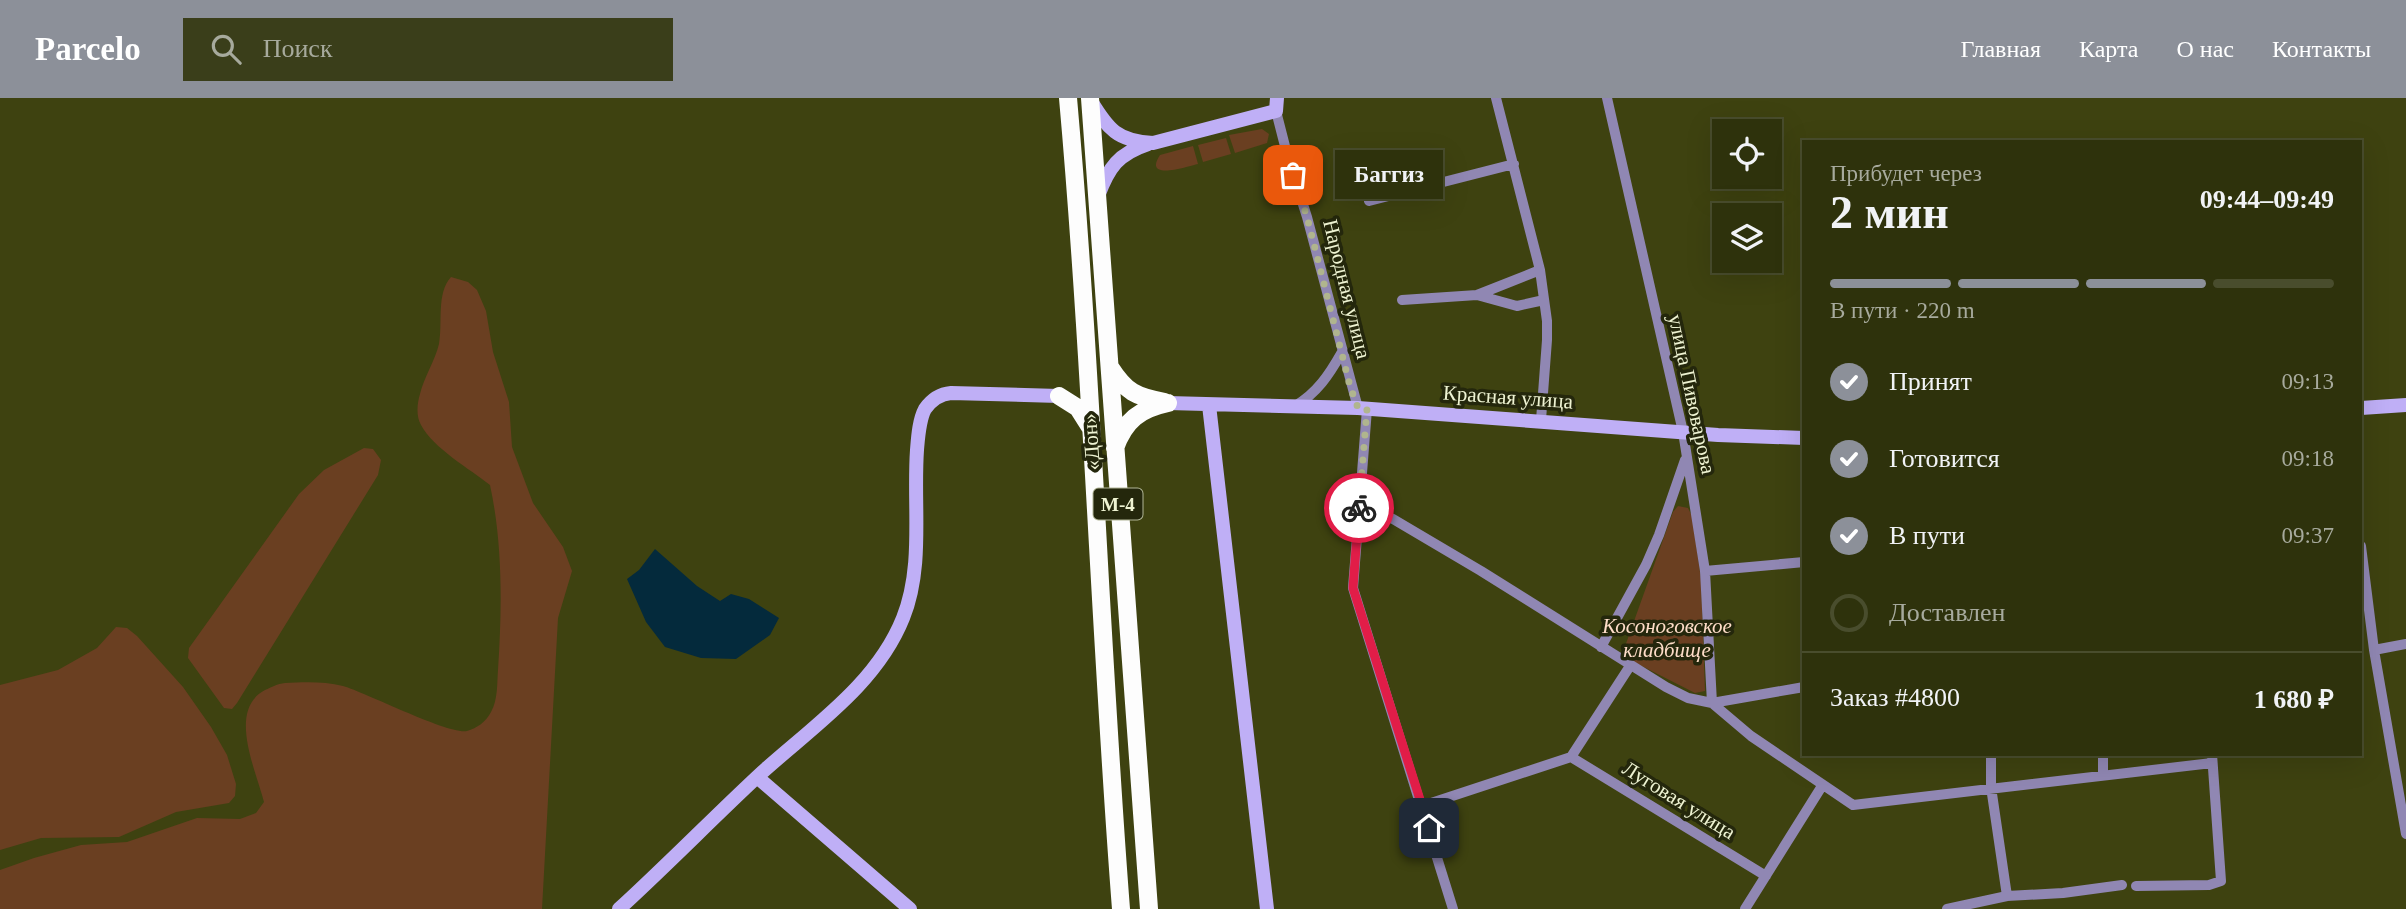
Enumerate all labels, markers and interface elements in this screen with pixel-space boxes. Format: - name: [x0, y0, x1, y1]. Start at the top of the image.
- search box: [183, 18, 673, 81]
- icon: search: [207, 30, 245, 68]
- text: Parcelo: [35, 31, 141, 67]
- text: Поиск: [263, 34, 333, 63]
- text: Главная: [1960, 36, 2041, 62]
- text: Карта: [2079, 36, 2138, 62]
- text: О нас: [2176, 36, 2234, 62]
- text: Контакты: [2272, 36, 2371, 62]
- map controls: [1712, 119, 1782, 273]
- button: locate: [1712, 119, 1782, 189]
- pin: [1263, 145, 1323, 205]
- callout: Баггиз: [1335, 150, 1444, 200]
- icon: bag: [1274, 156, 1312, 194]
- text: Прибудет через: [1830, 161, 1982, 186]
- text: Баггиз: [1354, 162, 1424, 187]
- text: 09:44–09:49: [2200, 185, 2334, 214]
- text: 2 мин: [1830, 187, 1949, 238]
- button: layers: [1712, 203, 1782, 273]
- street label: Народная улица: [1318, 217, 1376, 362]
- text: В пути · 220 m: [1830, 298, 1975, 323]
- street label: улица Пивоварова: [1663, 312, 1721, 477]
- icon: check: [1830, 363, 1868, 401]
- text: Принят: [1889, 367, 1972, 396]
- text: 09:13: [2282, 369, 2334, 394]
- street label: Красная улица: [1442, 380, 1575, 414]
- street label: «Дон»: [1077, 413, 1105, 471]
- icon: check: [1830, 440, 1868, 478]
- text: Готовится: [1889, 444, 2000, 473]
- text: 09:18: [2282, 446, 2334, 471]
- courier: [1324, 473, 1394, 543]
- road number: М-4: [1094, 488, 1142, 520]
- icon: bike: [1340, 489, 1378, 527]
- icon: check: [1830, 517, 1868, 555]
- text: В пути: [1889, 521, 1965, 550]
- text: 09:37: [2282, 523, 2334, 548]
- text: Доставлен: [1889, 598, 2006, 627]
- park label: Косоноговское кладбище: [1601, 614, 1732, 662]
- text: Заказ #4800: [1830, 683, 1960, 712]
- text: 1 680 ₽: [2254, 685, 2334, 714]
- street label: Луговая улица: [1618, 756, 1740, 845]
- pin: [1399, 798, 1459, 858]
- icon: home: [1410, 809, 1448, 847]

